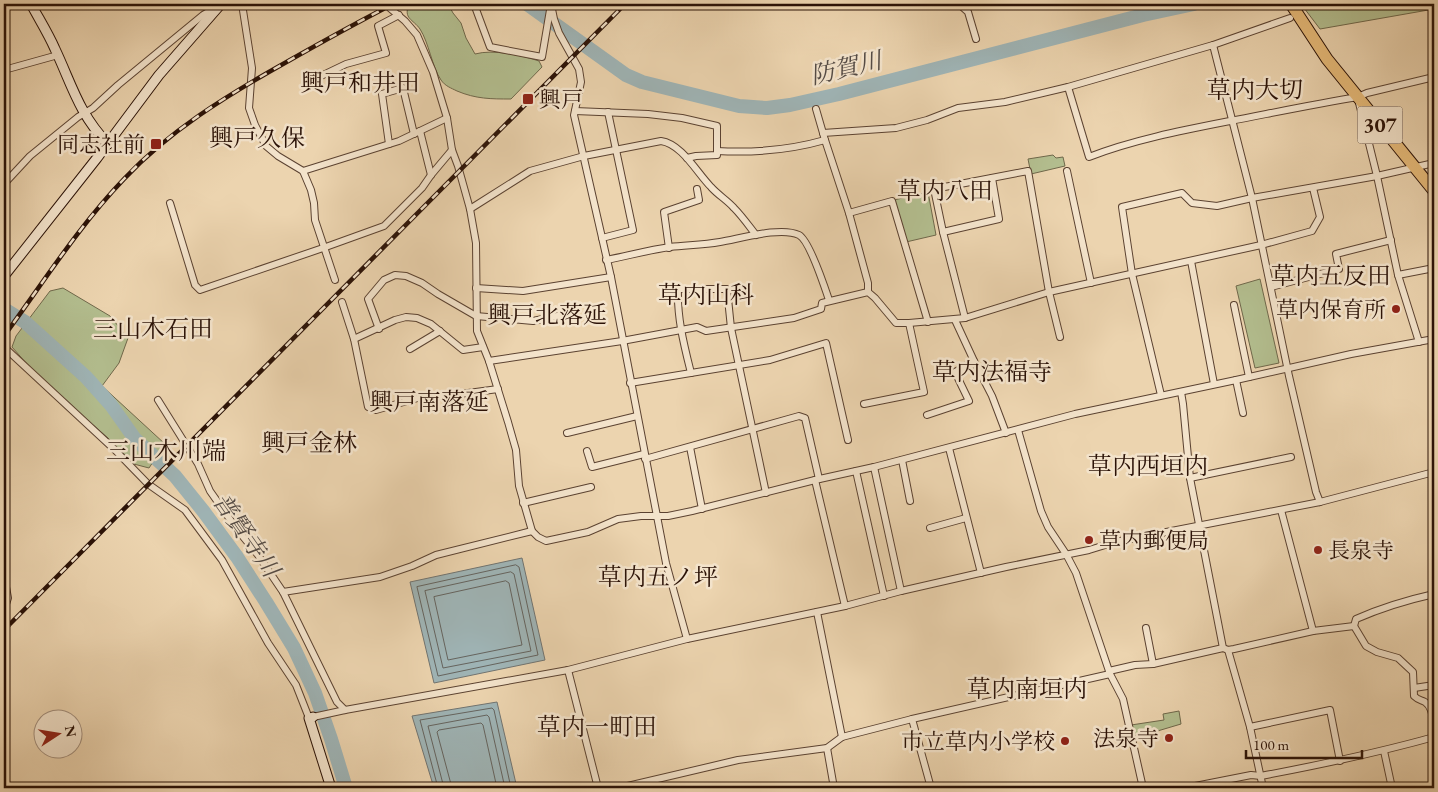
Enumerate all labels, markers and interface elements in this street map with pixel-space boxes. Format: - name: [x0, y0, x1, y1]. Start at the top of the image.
- water label: 防賀川: [807, 44, 887, 91]
- district label: 興戸和井田: [300, 67, 420, 98]
- district label: 草内大切: [1207, 74, 1303, 105]
- place label: 興戸: [539, 85, 583, 114]
- marker: 興戸: [521, 92, 535, 106]
- road number: 307: [1358, 106, 1402, 144]
- district label: 興戸久保: [209, 122, 305, 153]
- place label: 同志社前: [57, 130, 145, 159]
- marker: 同志社前: [149, 137, 163, 151]
- district label: 草内八田: [897, 175, 993, 206]
- district label: 草内五反田: [1271, 260, 1391, 291]
- district label: 草内山科: [658, 279, 754, 310]
- place label: 草内保育所: [1276, 295, 1386, 324]
- district label: 興戸北落延: [487, 299, 607, 330]
- marker: 草内保育所: [1390, 303, 1402, 315]
- district label: 三山木石田: [93, 313, 213, 344]
- district label: 草内法福寺: [932, 356, 1052, 387]
- district label: 興戸南落延: [369, 386, 489, 417]
- district label: 興戸金林: [261, 427, 357, 458]
- district label: 三山木川端: [106, 435, 226, 466]
- district label: 草内西垣内: [1088, 450, 1208, 481]
- water label: 普賢寺川: [206, 487, 288, 585]
- place label: 草内郵便局: [1099, 526, 1209, 555]
- marker: 草内郵便局: [1083, 534, 1095, 546]
- place label: 長泉寺: [1328, 536, 1394, 565]
- marker: 長泉寺: [1312, 544, 1324, 556]
- district label: 草内五ノ坪: [598, 561, 718, 592]
- district label: 草内南垣内: [967, 673, 1087, 704]
- north arrow: [32, 710, 82, 760]
- district label: 草内一町田: [537, 711, 657, 742]
- text: N: [61, 724, 81, 739]
- place label: 法泉寺: [1093, 724, 1159, 753]
- place label: 市立草内小学校: [901, 727, 1055, 756]
- scale bar: [1246, 727, 1362, 759]
- marker: 法泉寺: [1163, 732, 1175, 744]
- marker: 市立草内小学校: [1059, 735, 1071, 747]
- text: 100 m: [1253, 735, 1290, 754]

